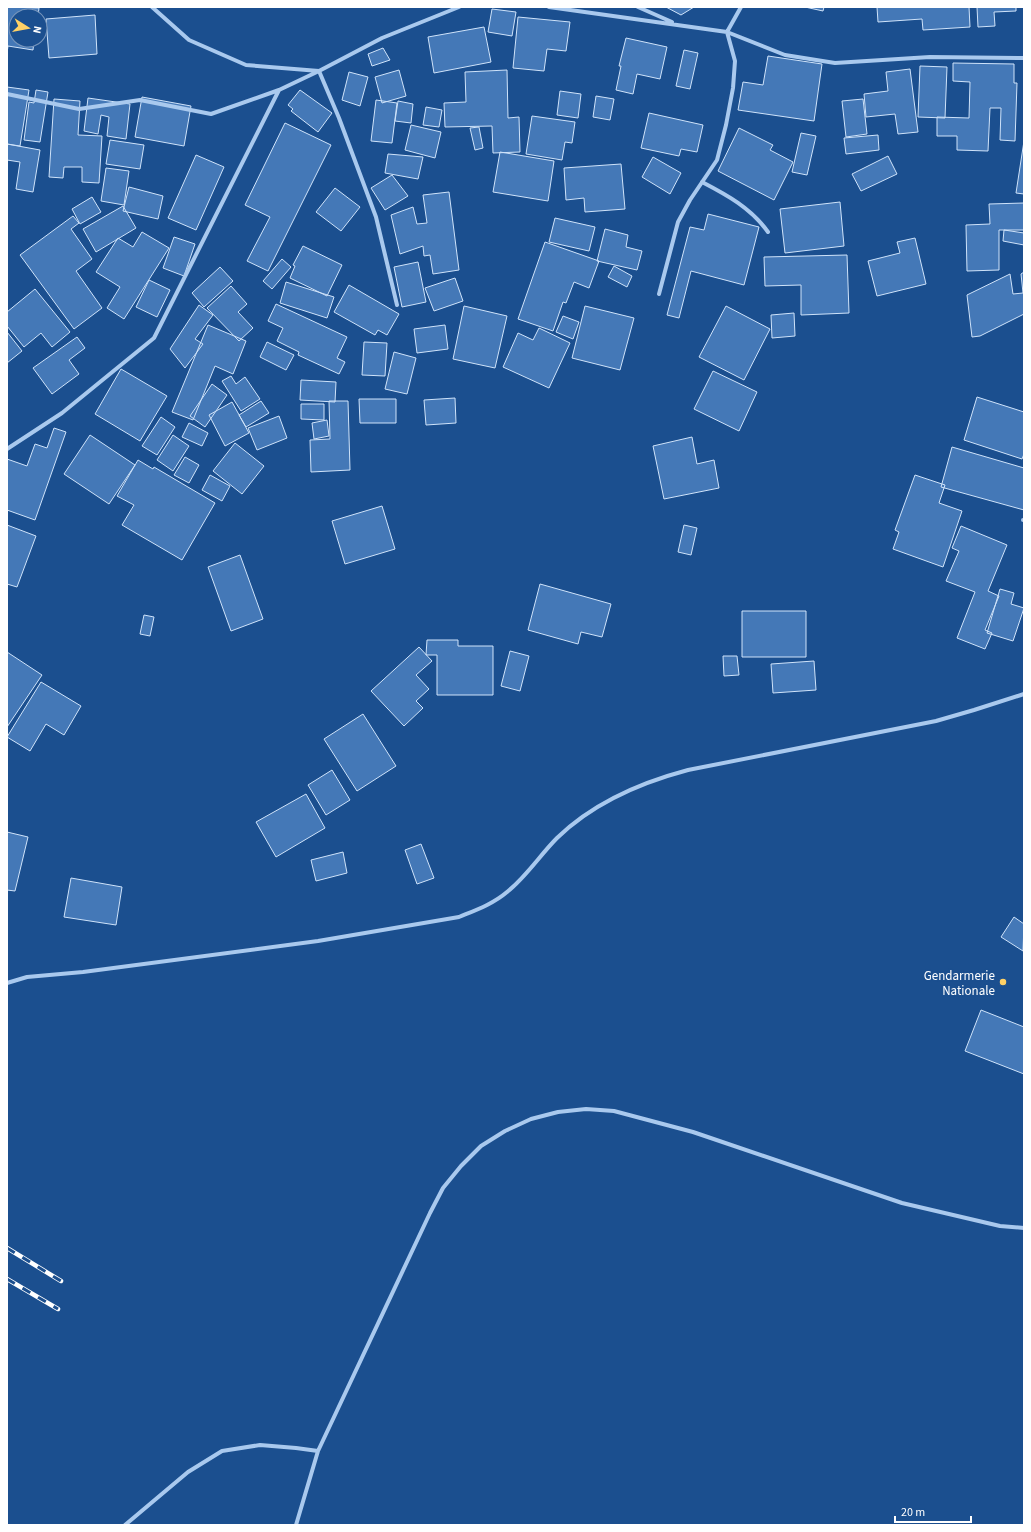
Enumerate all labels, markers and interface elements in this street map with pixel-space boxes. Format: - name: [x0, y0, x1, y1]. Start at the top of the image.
- north arrow: [8, 8, 48, 48]
- text: N: [29, 25, 45, 35]
- place label: Gendarmerie Nationale: [924, 967, 995, 1000]
- marker: Gendarmerie Nationale: [998, 977, 1008, 987]
- scale bar: [895, 1498, 971, 1524]
- text: 20 m: [901, 1504, 925, 1521]

